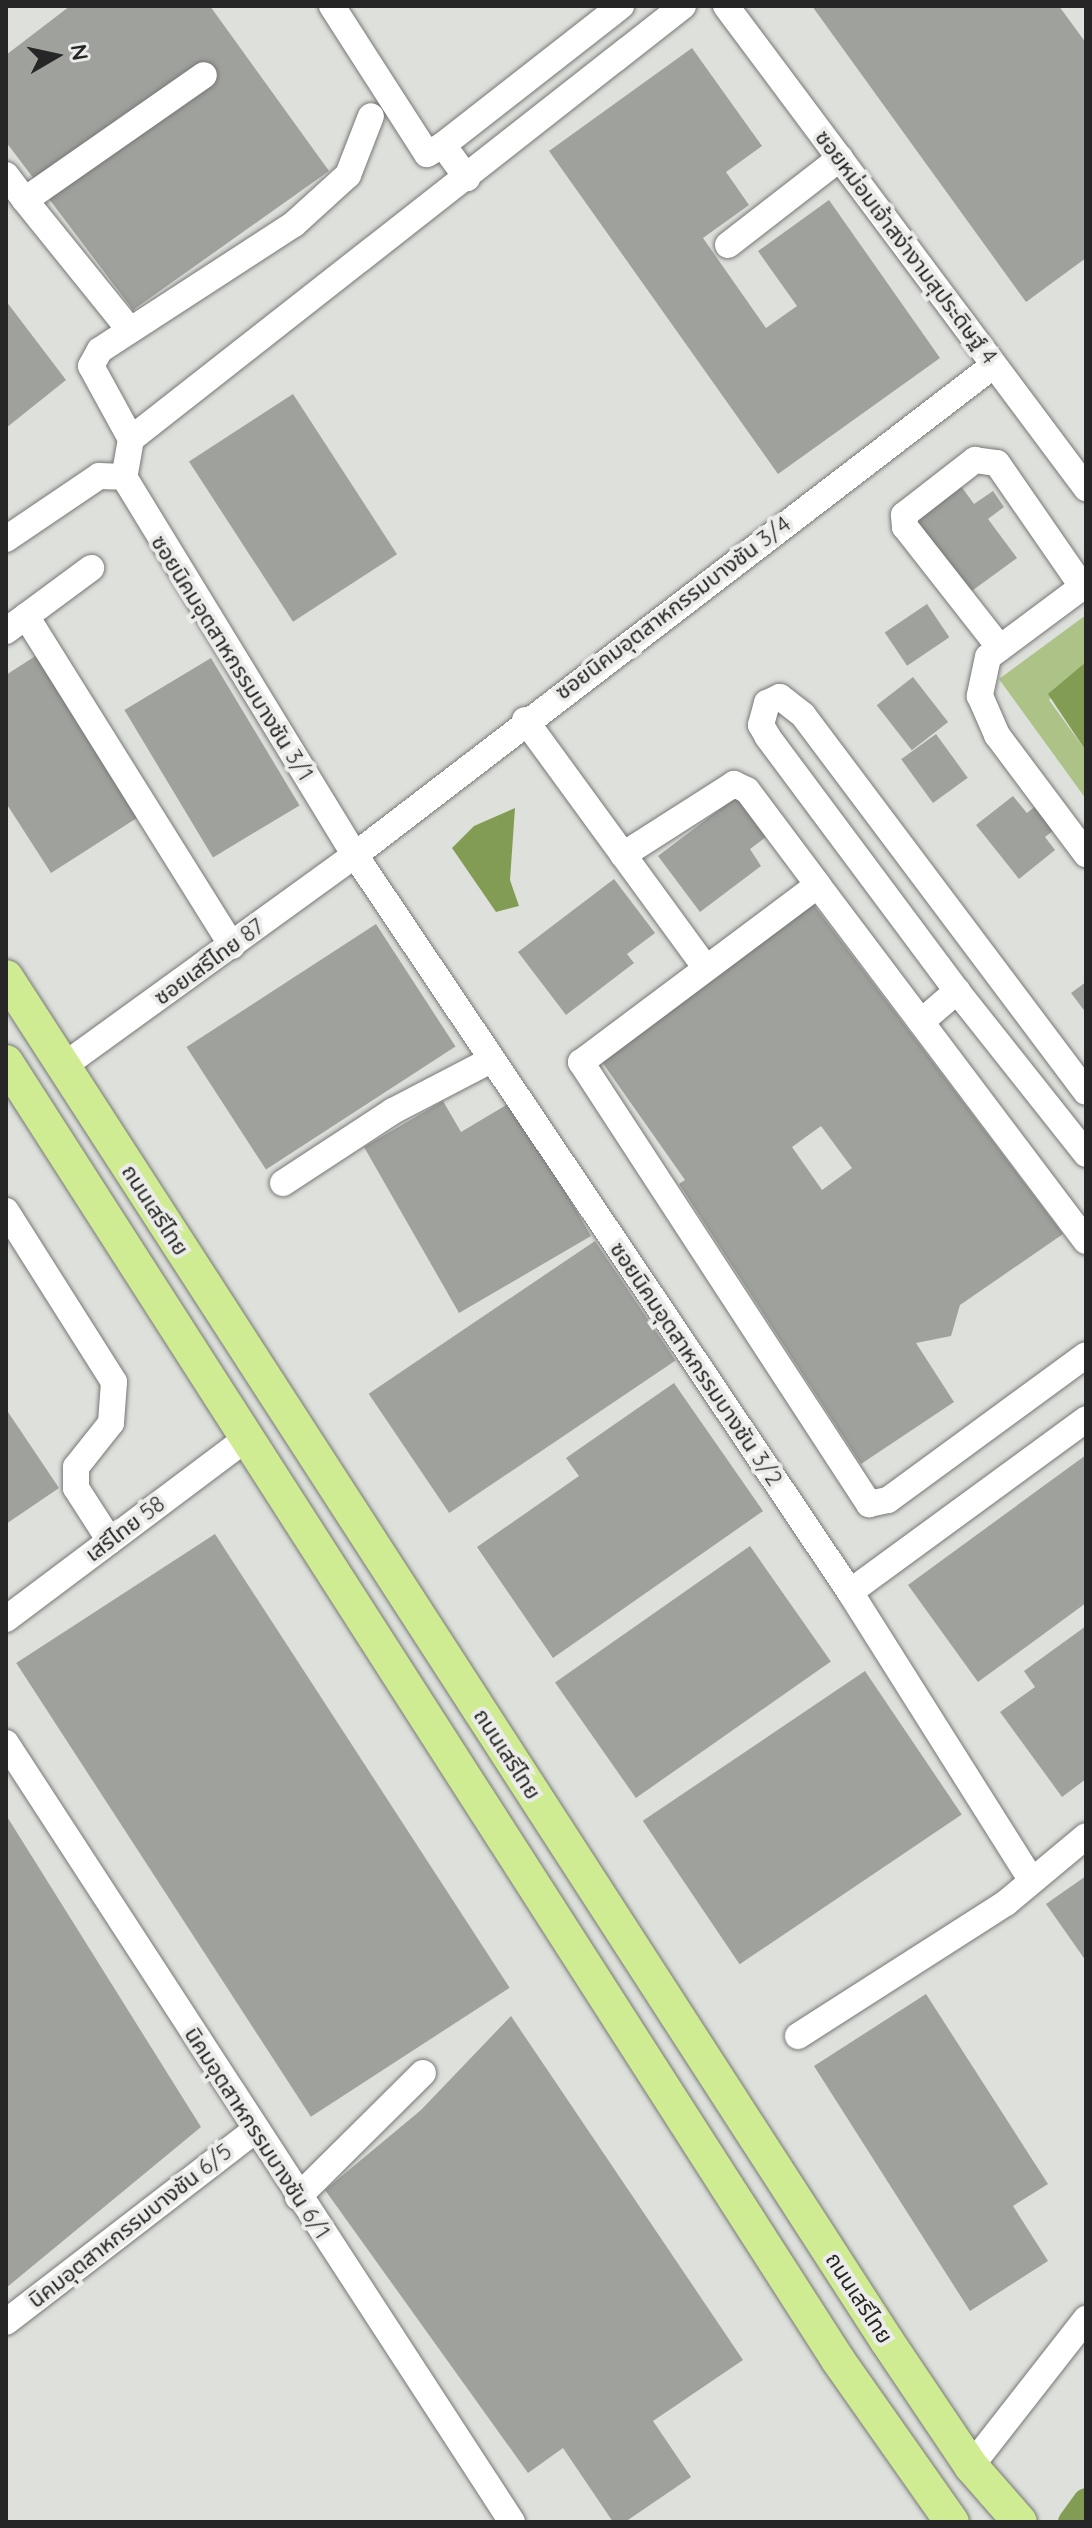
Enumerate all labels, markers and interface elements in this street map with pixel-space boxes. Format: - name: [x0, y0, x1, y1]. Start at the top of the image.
- north arrow: [16, 16, 96, 96]
- text: N: [65, 42, 95, 62]
- street label: ซอยหม่อมเจ้าสง่างามสุประดิษฐ์ 4: [809, 125, 1003, 369]
- street label: ซอยนิคมอุตสาหกรรมบางชัน 3/4: [550, 511, 796, 705]
- street label: ซอยนิคมอุตสาหกรรมบางชัน 3/1: [145, 530, 319, 786]
- street label: ซอยเสรีไทย 87: [149, 913, 269, 1011]
- street label: ถนนเสรีไทย: [116, 1160, 194, 1260]
- street label: ซอยนิคมอุตสาหกรรมบางชัน 3/2: [604, 1237, 788, 1491]
- street label: เสรีไทย 58: [80, 1491, 170, 1567]
- street label: ถนนเสรีไทย: [468, 1704, 546, 1804]
- street label: นิคมอุตสาหกรรมบางชัน 6/1: [179, 2022, 335, 2244]
- street label: นิคมอุตสาหกรรมบางชัน 6/5: [23, 2138, 237, 2314]
- street label: ถนนเสรีไทย: [820, 2248, 898, 2348]

